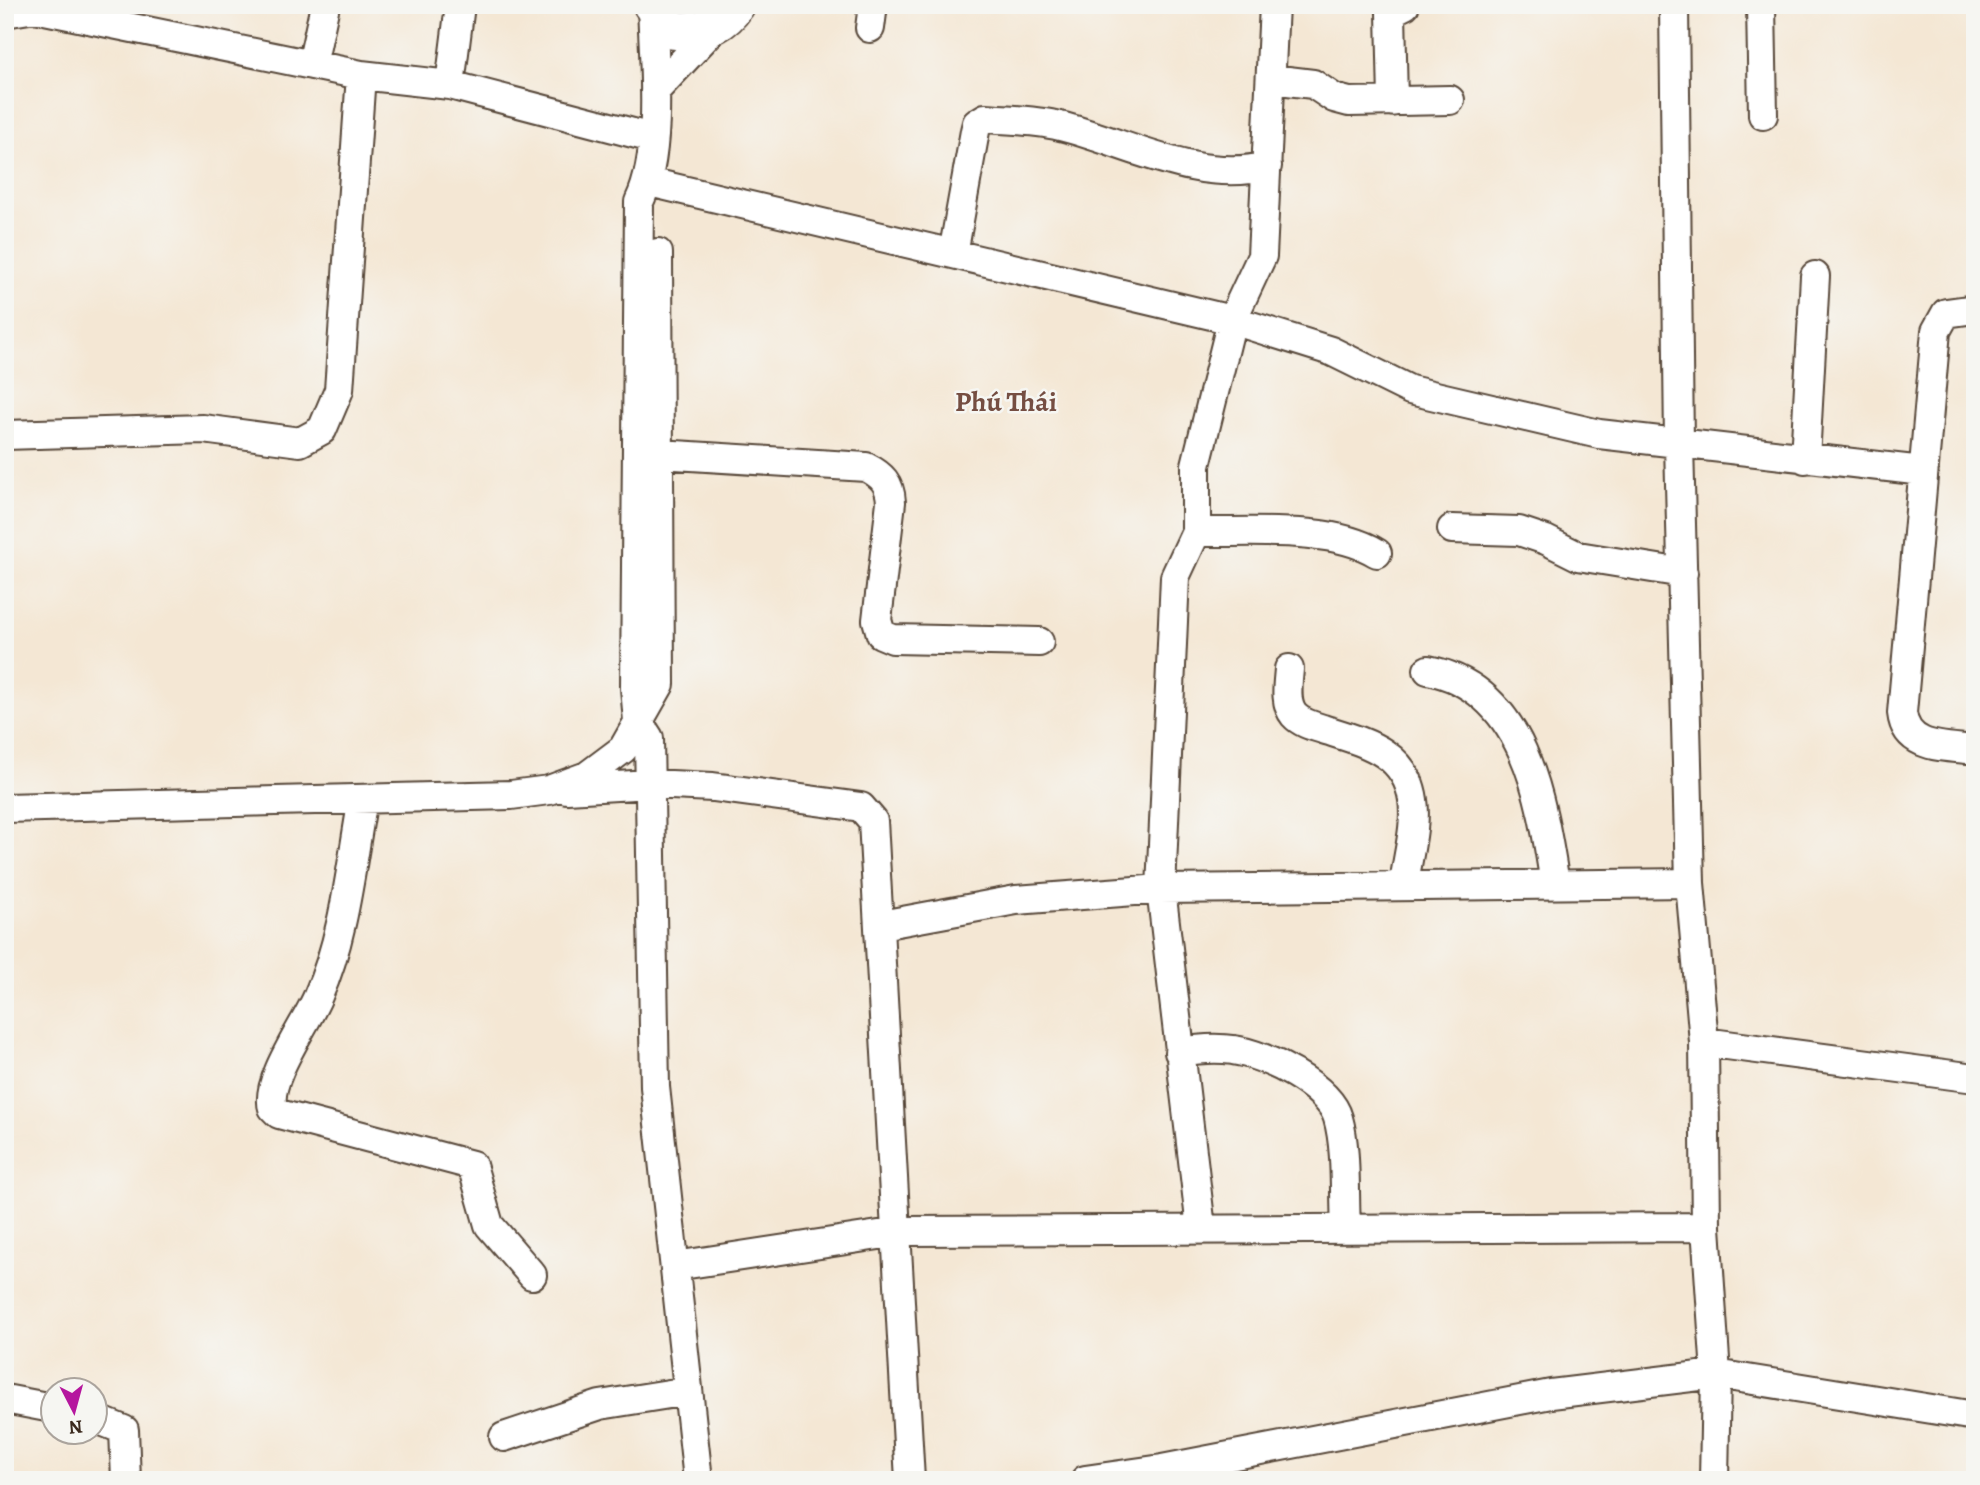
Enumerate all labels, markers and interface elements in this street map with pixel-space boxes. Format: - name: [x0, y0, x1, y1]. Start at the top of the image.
- district label: Phú Thái: [955, 383, 1057, 421]
- north arrow: [38, 1376, 108, 1446]
- text: N: [67, 1413, 84, 1441]

